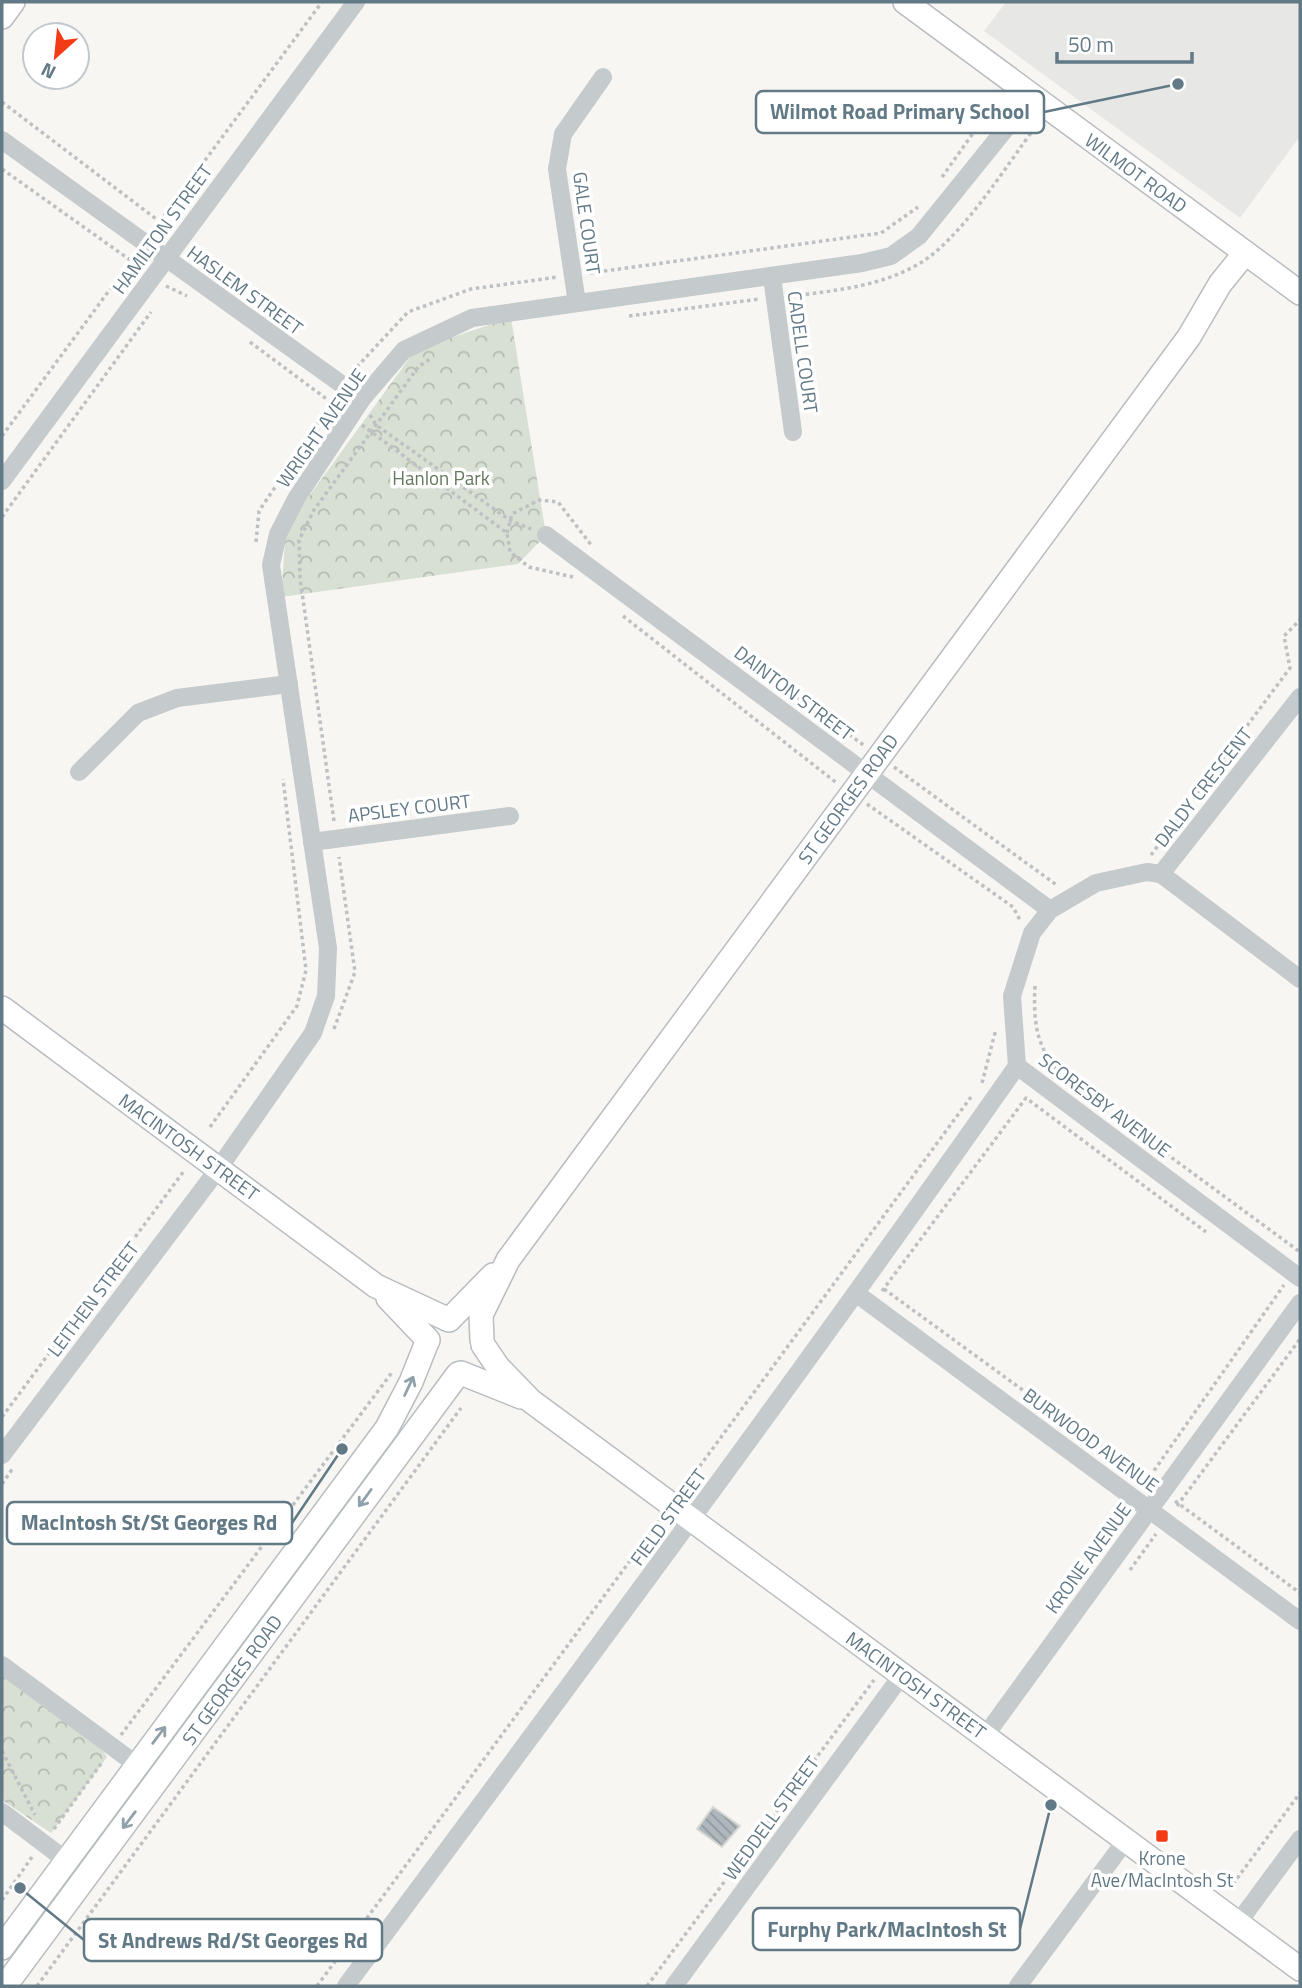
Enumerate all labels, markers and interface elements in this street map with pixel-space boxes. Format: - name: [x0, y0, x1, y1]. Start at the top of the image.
- north arrow: [21, 21, 91, 91]
- scale bar: [1057, 21, 1192, 65]
- text: 50 m: [1068, 28, 1114, 60]
- text: N: [36, 56, 61, 88]
- callout: Wilmot Road Primary School: [756, 91, 1044, 133]
- text: Wilmot Road Primary School: [770, 95, 1030, 127]
- street label: WILMOT ROAD: [1079, 125, 1194, 220]
- street label: HAMILTON STREET: [105, 158, 219, 300]
- street label: GALE COURT: [566, 170, 609, 276]
- street label: HASLEM STREET: [181, 238, 309, 342]
- street label: CADELL COURT: [781, 289, 826, 415]
- street label: WRIGHT AVENUE: [269, 362, 373, 493]
- park label: Hanlon Park: [392, 463, 490, 492]
- street label: DAINTON STREET: [728, 638, 860, 747]
- street label: DALDY CRESCENT: [1147, 721, 1259, 853]
- street label: ST GEORGES ROAD: [790, 727, 905, 870]
- street label: APSLEY COURT: [346, 786, 472, 829]
- street label: SCORESBY AVENUE: [1033, 1045, 1178, 1164]
- street label: MACINTOSH STREET: [113, 1086, 266, 1208]
- street label: LEITHEN STREET: [40, 1235, 146, 1362]
- one-way arrow: [403, 1376, 416, 1397]
- street label: BURWOOD AVENUE: [1017, 1380, 1165, 1499]
- street label: FIELD STREET: [622, 1462, 713, 1571]
- one-way arrow: [358, 1489, 373, 1507]
- street label: KRONE AVENUE: [1038, 1496, 1138, 1619]
- callout: MacIntosh St/St Georges Rd: [7, 1502, 292, 1544]
- text: MacIntosh St/St Georges Rd: [21, 1506, 277, 1538]
- street label: ST GEORGES ROAD: [174, 1608, 289, 1751]
- street label: MACINTOSH STREET: [840, 1624, 993, 1746]
- one-way arrow: [152, 1726, 166, 1745]
- street label: WEDDELL STREET: [715, 1749, 826, 1886]
- one-way arrow: [121, 1810, 136, 1828]
- marker: Krone Ave/MacIntosh St: [1154, 1828, 1170, 1844]
- place label: Krone Ave/MacIntosh St: [1091, 1843, 1234, 1894]
- callout: Furphy Park/MacIntosh St: [753, 1908, 1020, 1950]
- text: Furphy Park/MacIntosh St: [767, 1913, 1007, 1945]
- callout: St Andrews Rd/St Georges Rd: [84, 1919, 382, 1961]
- text: St Andrews Rd/St Georges Rd: [98, 1924, 368, 1956]

